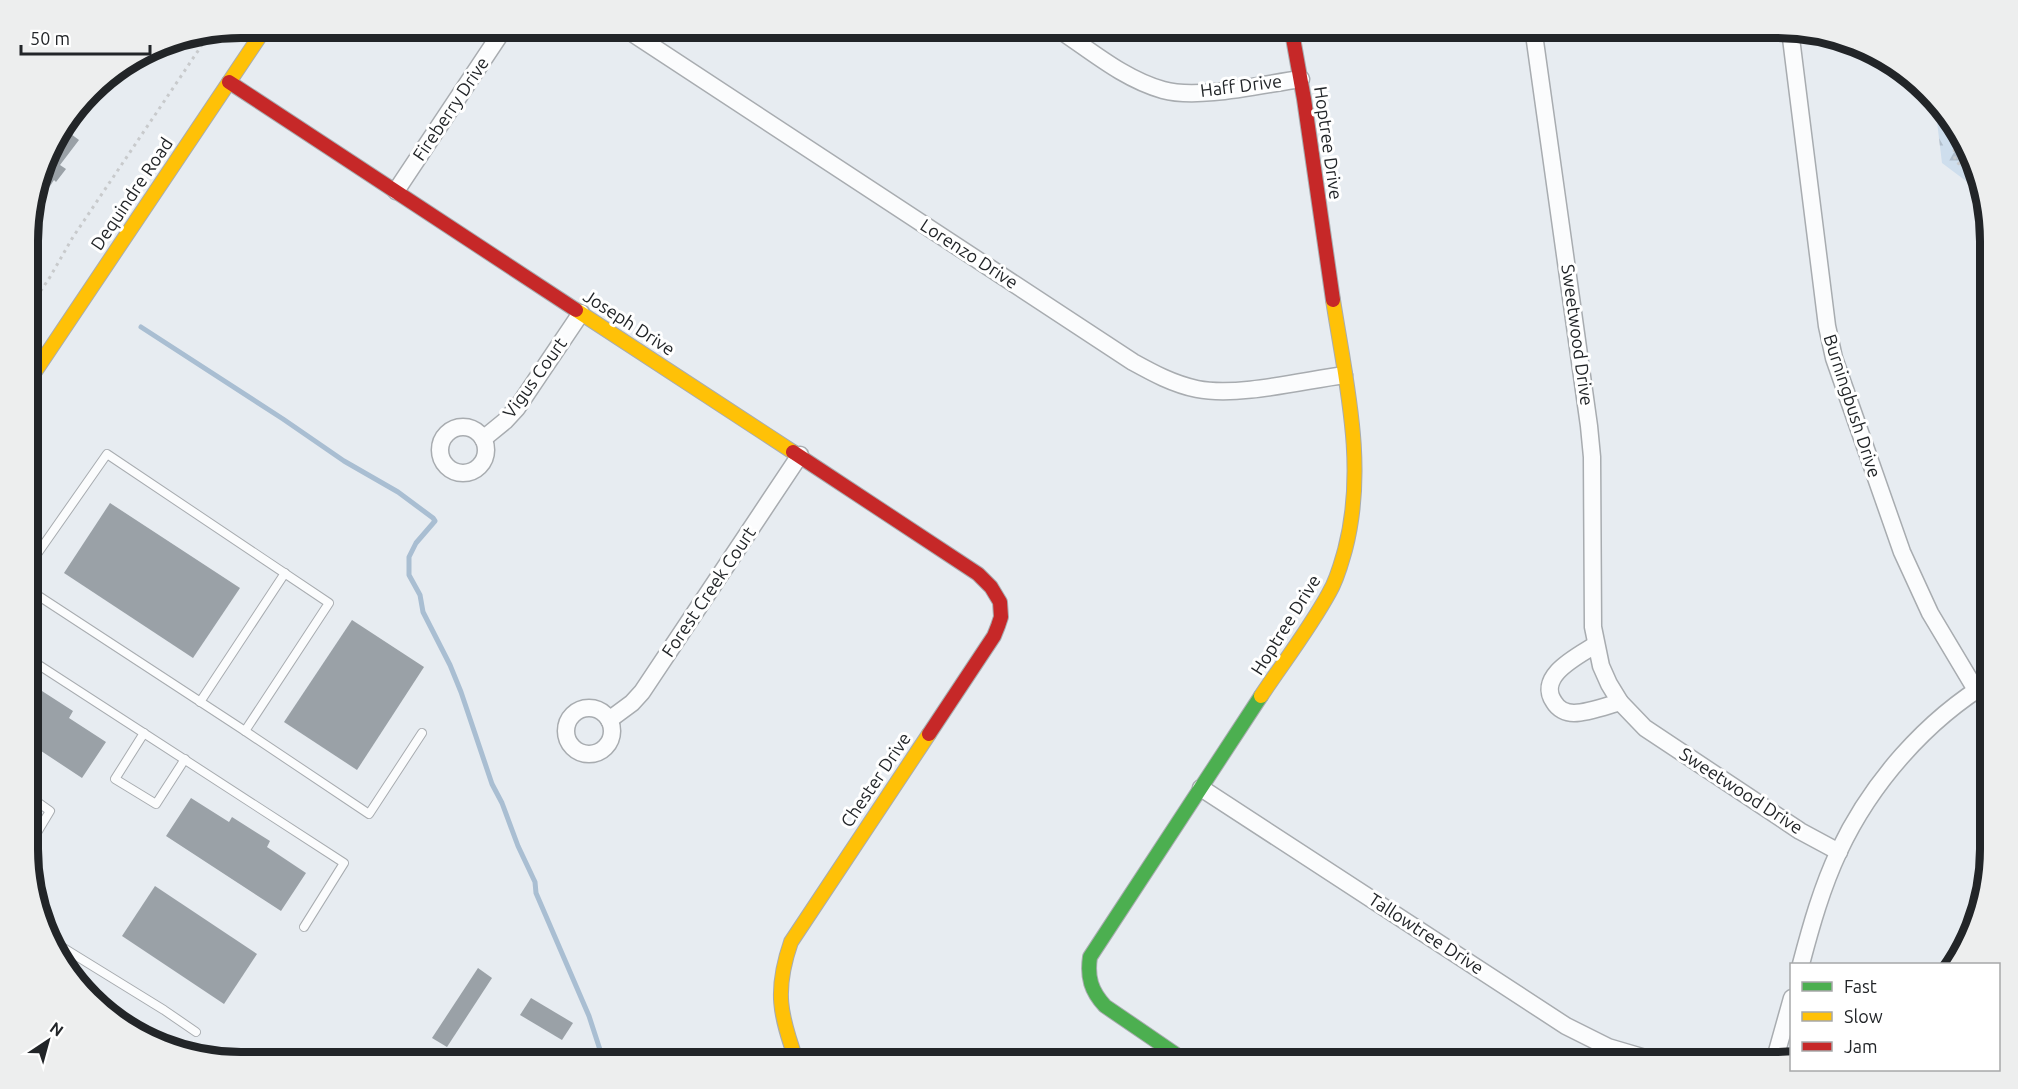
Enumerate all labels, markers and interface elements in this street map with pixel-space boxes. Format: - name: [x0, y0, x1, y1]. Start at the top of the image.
- scale bar: [21, 18, 150, 56]
- text: 50 m: [30, 28, 70, 48]
- street label: Fireberry Drive: [408, 53, 492, 164]
- street label: Haff Drive: [1199, 70, 1283, 100]
- street label: Hoptree Drive: [1311, 85, 1347, 201]
- street label: Dequindre Road: [86, 134, 176, 253]
- street label: Lorenzo Drive: [917, 214, 1022, 292]
- street label: Sweetwood Drive: [1558, 263, 1598, 407]
- street label: Joseph Drive: [580, 285, 679, 359]
- street label: Burningbush Drive: [1820, 332, 1886, 480]
- street label: Vigus Court: [498, 333, 570, 422]
- street label: Forest Creek Court: [657, 523, 759, 660]
- street label: Hoptree Drive: [1246, 571, 1324, 678]
- street label: Chester Drive: [836, 728, 914, 830]
- street label: Sweetwood Drive: [1676, 743, 1807, 837]
- street label: Tallowtree Drive: [1365, 889, 1488, 978]
- legend: [1790, 963, 2000, 1071]
- text: Fast: [1844, 976, 1877, 996]
- text: Slow: [1844, 1006, 1883, 1026]
- north arrow: [18, 1011, 78, 1071]
- text: N: [47, 1018, 67, 1040]
- text: Jam: [1844, 1036, 1878, 1056]

